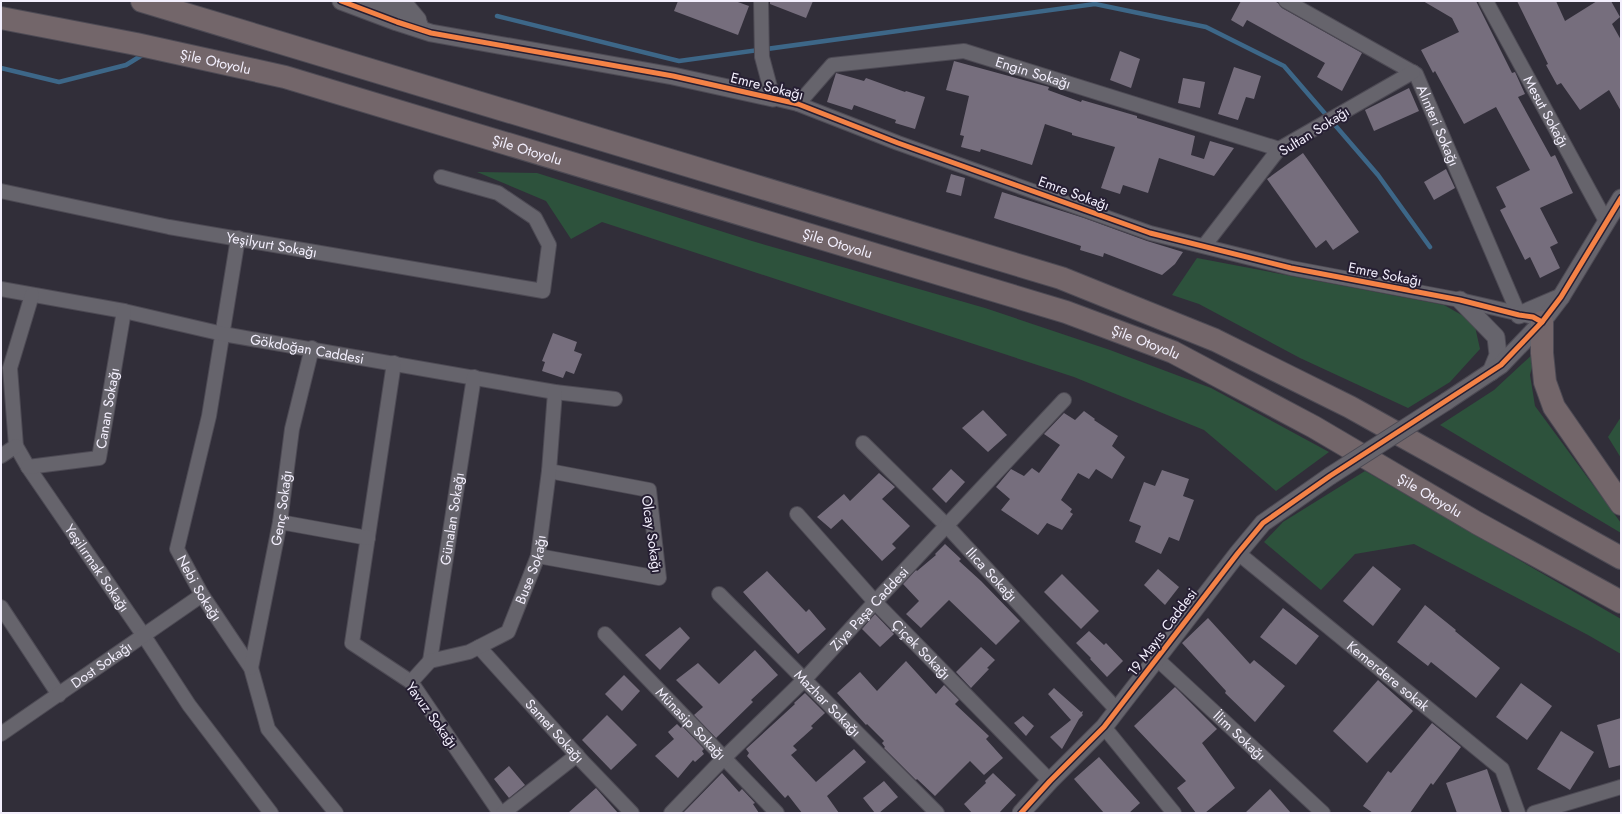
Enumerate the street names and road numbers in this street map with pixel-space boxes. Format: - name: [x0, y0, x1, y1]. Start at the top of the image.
- street label: Şile Otoyolu: [178, 44, 253, 79]
- street label: Engin Sokağı: [993, 51, 1074, 94]
- street label: Emre Sokağı: [728, 67, 806, 105]
- street label: Mesut Sokağı: [1519, 72, 1574, 151]
- street label: Alınteri Sokağı: [1412, 82, 1464, 169]
- street label: Sultan Sokağı: [1275, 101, 1353, 161]
- street label: Şile Otoyolu: [490, 130, 565, 170]
- street label: Emre Sokağı: [1036, 171, 1112, 215]
- street label: Şile Otoyolu: [800, 223, 875, 263]
- street label: Yeşilyurt Sokağı: [225, 227, 319, 262]
- street label: Emre Sokağı: [1347, 257, 1423, 291]
- street label: Şile Otoyolu: [1109, 320, 1184, 364]
- street label: Gökdoğan Caddesi: [249, 329, 366, 368]
- street label: Canan Sokağı: [91, 366, 124, 450]
- street label: Şile Otoyolu: [1394, 468, 1466, 522]
- street label: Genç Sokağı: [266, 469, 297, 547]
- street label: Günalan Sokağı: [435, 471, 469, 567]
- street label: Olcay Sokağı: [637, 494, 667, 574]
- street label: Yeşilırmak Sokağı: [60, 520, 135, 616]
- street label: Buse Sokağı: [510, 534, 551, 607]
- street label: Ilıca Sokağı: [961, 543, 1022, 606]
- street label: Nebi Sokağı: [172, 551, 227, 625]
- street label: Ziya Paşa Caddesi: [826, 562, 913, 655]
- street label: 19 Mayıs Caddesi: [1122, 584, 1202, 680]
- street label: Çiçek Sokağı: [887, 615, 956, 684]
- street label: Dost Sokağı: [67, 636, 136, 693]
- street label: Kemerdere sokak: [1343, 636, 1434, 716]
- street label: Mazhar Sokağı: [790, 665, 866, 741]
- street label: Yavuz Sokağı: [401, 678, 463, 752]
- street label: Münasip Sokağı: [651, 683, 731, 764]
- street label: Samet Sokağı: [521, 694, 589, 767]
- street label: İlim Sokağı: [1209, 706, 1270, 765]

